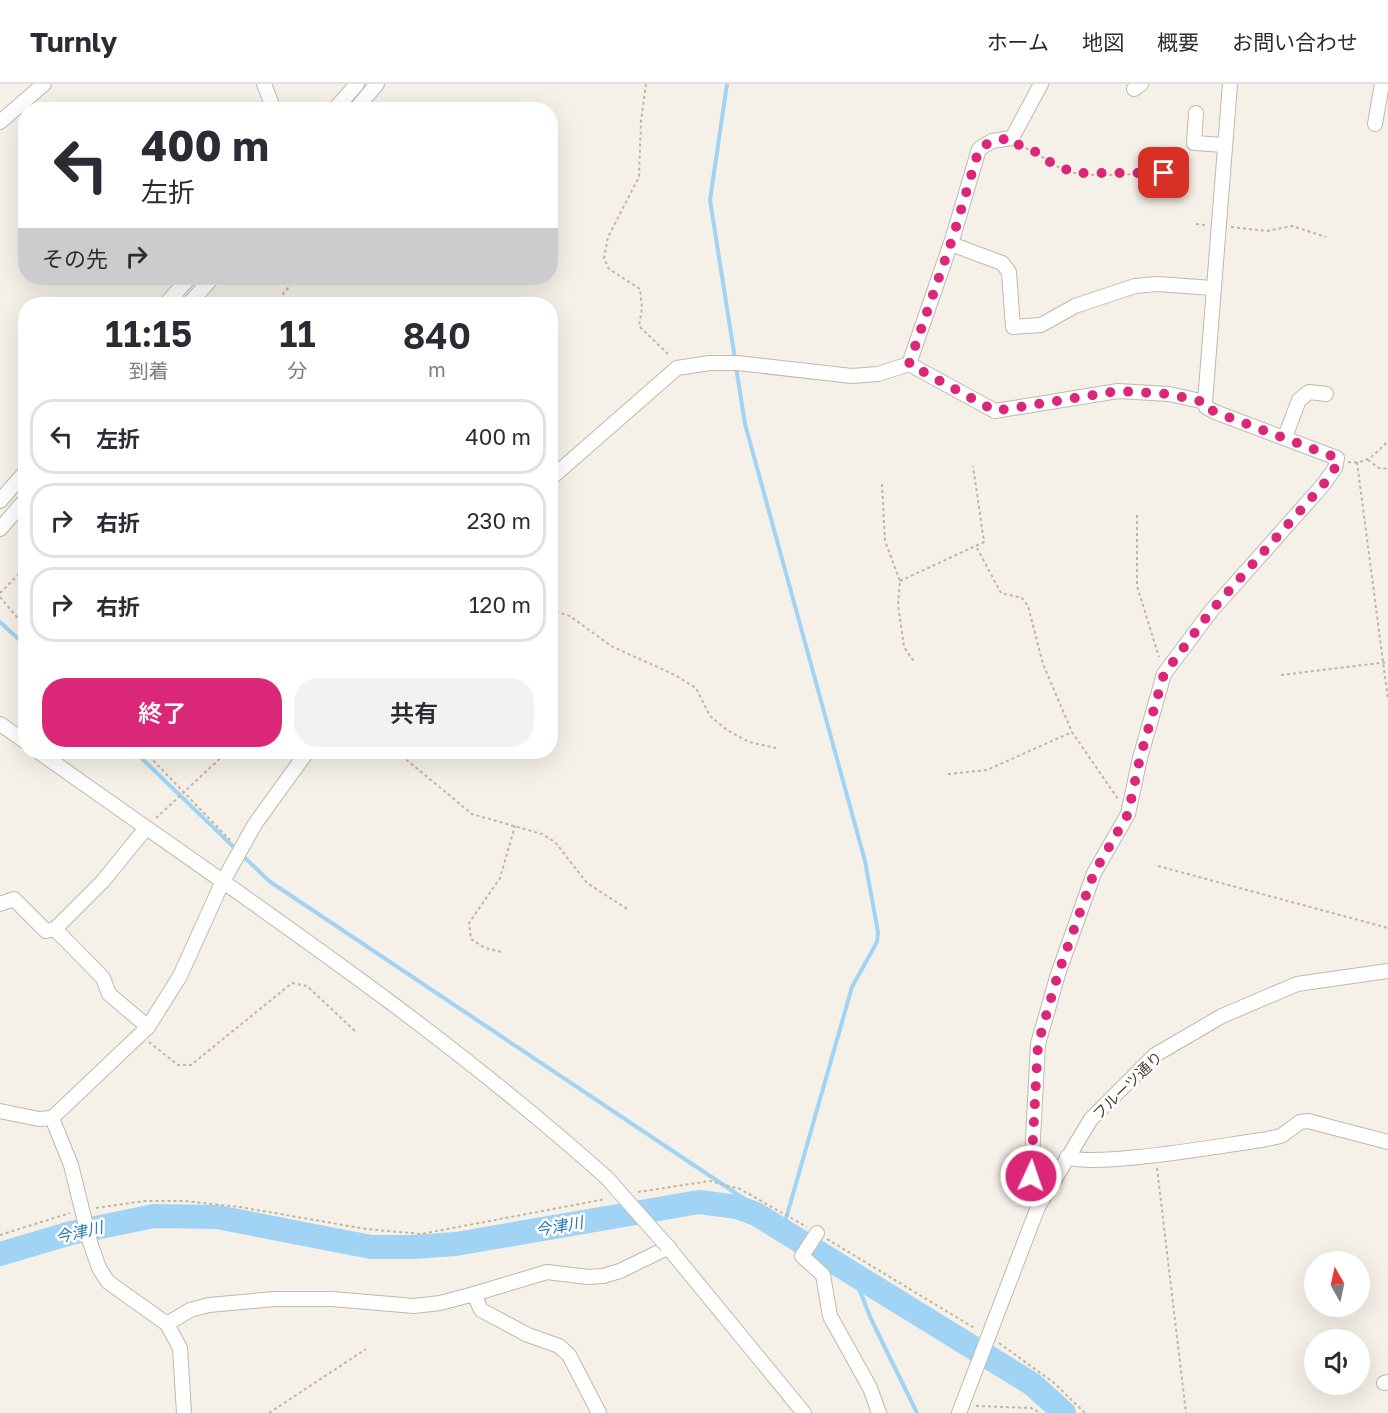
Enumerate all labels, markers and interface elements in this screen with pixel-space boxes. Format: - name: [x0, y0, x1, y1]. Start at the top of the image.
- text: Turnly: [30, 25, 117, 58]
- text: ホーム: [987, 29, 1049, 55]
- text: 地図: [1082, 29, 1124, 55]
- text: 概要: [1157, 29, 1199, 55]
- text: お問い合わせ: [1232, 29, 1358, 55]
- text: 400 m: [141, 120, 269, 170]
- icon: left: [42, 126, 120, 204]
- pin: [1138, 147, 1189, 198]
- icon: arrive: [1147, 156, 1180, 189]
- text: 左折: [141, 176, 195, 208]
- icon: right: [120, 240, 153, 273]
- text: その先: [42, 245, 108, 272]
- text: 11:15: [105, 312, 192, 355]
- text: 11: [279, 312, 316, 355]
- text: 840: [403, 314, 471, 357]
- text: m: [428, 357, 446, 381]
- text: 到着: [129, 358, 169, 382]
- text: 分: [287, 358, 307, 382]
- icon: left: [45, 420, 78, 453]
- text: 400 m: [465, 423, 531, 450]
- text: 左折: [96, 425, 140, 452]
- icon: right: [45, 504, 78, 537]
- text: 230 m: [467, 507, 531, 534]
- text: 右折: [96, 509, 140, 536]
- icon: right: [45, 588, 78, 621]
- text: 120 m: [469, 591, 531, 618]
- text: 右折: [96, 593, 140, 620]
- button: 終了: [42, 678, 282, 747]
- button: 共有: [294, 678, 534, 747]
- street label: フルーツ通り: [1088, 1047, 1166, 1123]
- position arrow: [999, 1144, 1063, 1208]
- water label: 今津川: [534, 1212, 586, 1240]
- water label: 今津川: [53, 1216, 107, 1247]
- north arrow: [1304, 1251, 1370, 1317]
- map controls: [1304, 1251, 1370, 1395]
- button: sound: [1304, 1329, 1370, 1395]

